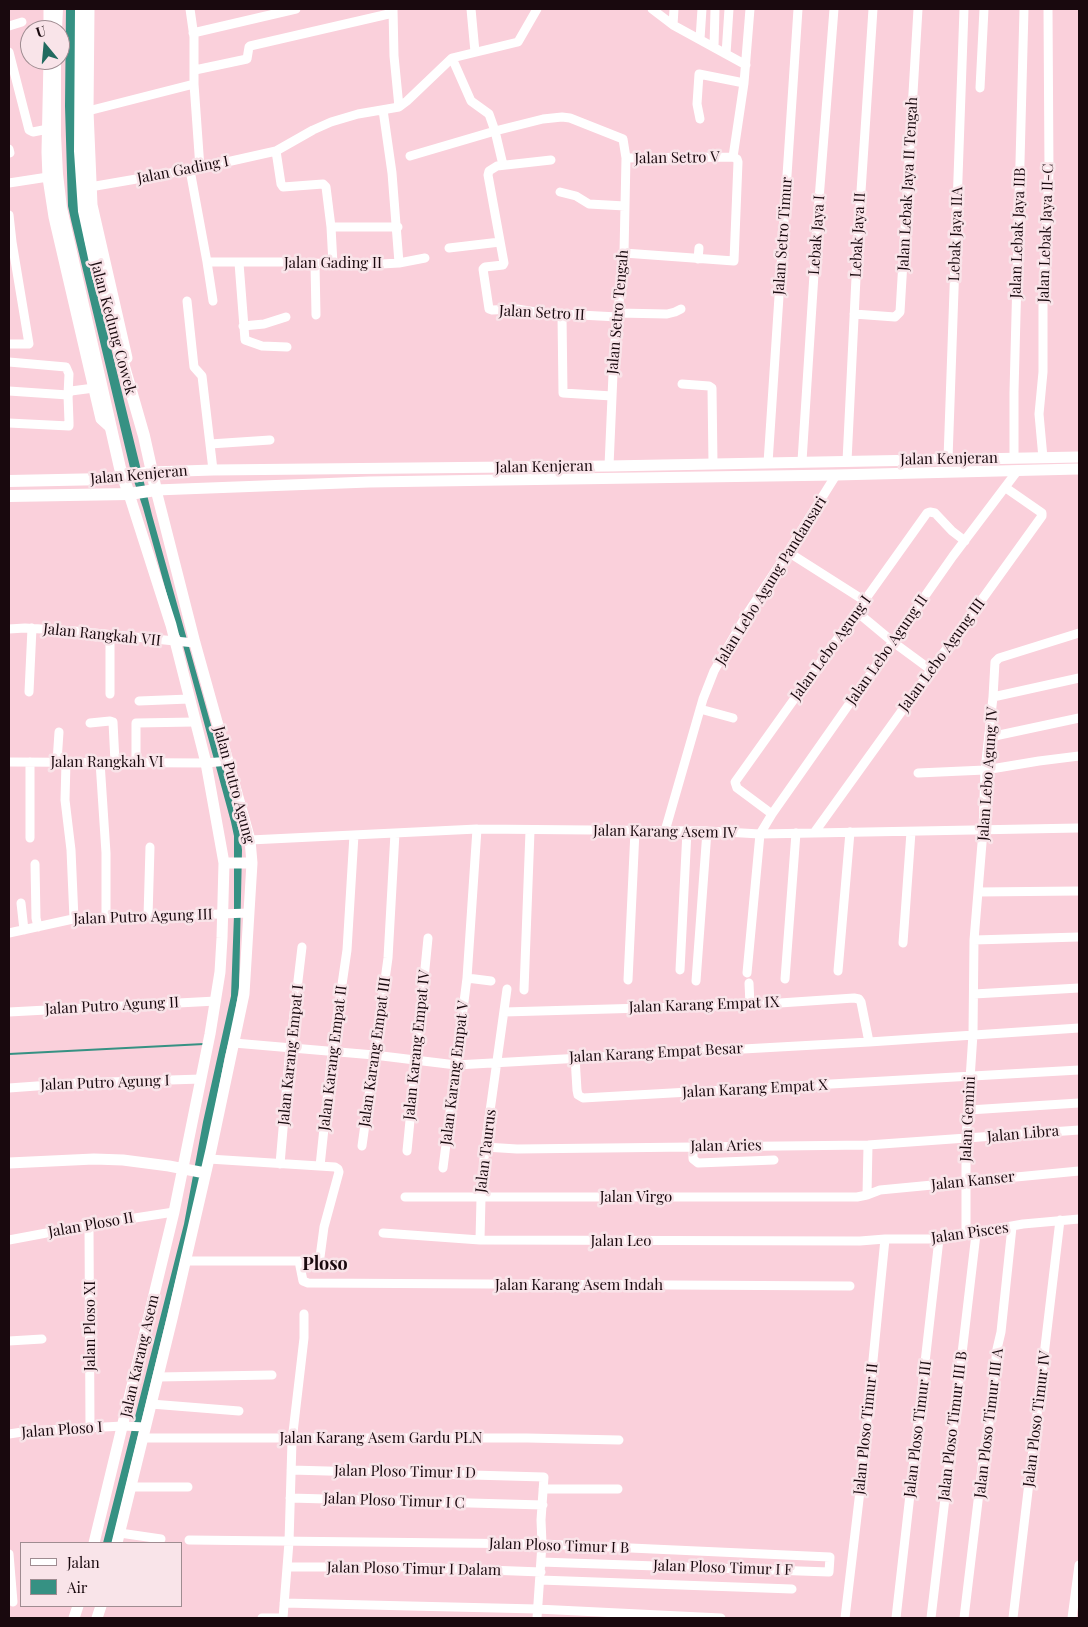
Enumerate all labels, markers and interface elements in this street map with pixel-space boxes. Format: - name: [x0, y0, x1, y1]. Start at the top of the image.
- north arrow: [20, 20, 70, 70]
- text: U: [33, 21, 48, 42]
- street label: Jalan Lebak Jaya II Tengah: [894, 96, 922, 272]
- street label: Jalan Setro V: [634, 148, 720, 168]
- street label: Jalan Gading I: [136, 152, 230, 188]
- street label: Jalan Lebak Jaya II-C: [1035, 163, 1057, 303]
- street label: Jalan Lebak Jaya IIB: [1007, 167, 1029, 299]
- street label: Jalan Setro Timur: [770, 176, 796, 296]
- street label: Lebak Jaya IIA: [945, 186, 967, 282]
- street label: Lebak Jaya II: [847, 192, 869, 278]
- street label: Lebak Jaya I: [805, 194, 829, 276]
- street label: Jalan Setro Tengah: [604, 249, 632, 375]
- street label: Jalan Gading II: [284, 254, 382, 272]
- street label: Jalan Kedung Cowek: [87, 259, 139, 397]
- street label: Jalan Setro II: [499, 302, 585, 324]
- street label: Jalan Kenjeran: [900, 449, 998, 469]
- street label: Jalan Kenjeran: [495, 457, 593, 477]
- street label: Jalan Kenjeran: [90, 462, 188, 488]
- street label: Jalan Lebo Agung Pandansari: [712, 493, 830, 669]
- street label: Jalan Lebo Agung I: [787, 592, 875, 704]
- street label: Jalan Lebo Agung II: [842, 592, 932, 708]
- street label: Jalan Lebo Agung III: [895, 595, 989, 715]
- street label: Jalan Rangkah VII: [42, 620, 162, 650]
- street label: Jalan Lebo Agung IV: [974, 706, 1002, 842]
- street label: Jalan Putro Agung: [210, 725, 258, 845]
- street label: Jalan Rangkah VI: [50, 753, 164, 771]
- street label: Jalan Karang Asem IV: [593, 822, 737, 842]
- street label: Jalan Putro Agung III: [73, 906, 213, 928]
- street label: Jalan Karang Empat IV: [400, 969, 434, 1121]
- street label: Jalan Karang Empat III: [356, 976, 394, 1128]
- street label: Jalan Karang Empat I: [275, 984, 307, 1126]
- street label: Jalan Karang Empat II: [315, 984, 351, 1132]
- street label: Jalan Putro Agung II: [44, 993, 180, 1019]
- street label: Jalan Karang Empat IX: [628, 993, 780, 1017]
- street label: Jalan Karang Empat V: [437, 1000, 473, 1146]
- street label: Jalan Karang Empat Besar: [569, 1039, 743, 1067]
- street label: Jalan Putro Agung I: [40, 1072, 170, 1094]
- street label: Jalan Karang Empat X: [682, 1076, 828, 1102]
- street label: Jalan Gemini: [957, 1076, 979, 1162]
- street label: Jalan Taurus: [472, 1108, 500, 1194]
- street label: Jalan Libra: [986, 1122, 1060, 1146]
- street label: Jalan Aries: [690, 1136, 762, 1156]
- street label: Jalan Kanser: [930, 1168, 1016, 1194]
- street label: Jalan Virgo: [600, 1188, 672, 1206]
- street label: Jalan Ploso II: [47, 1209, 135, 1241]
- street label: Jalan Pisces: [930, 1219, 1010, 1247]
- street label: Jalan Leo: [590, 1232, 652, 1250]
- district label: Ploso: [302, 1253, 348, 1275]
- street label: Jalan Karang Asem Indah: [495, 1276, 663, 1294]
- street label: Jalan Ploso XI: [81, 1281, 99, 1371]
- street label: Jalan Karang Asem: [117, 1293, 163, 1419]
- street label: Jalan Ploso Timur III A: [971, 1347, 1007, 1499]
- street label: Jalan Ploso Timur III B: [935, 1350, 971, 1502]
- street label: Jalan Ploso Timur IV: [1020, 1350, 1054, 1488]
- street label: Jalan Ploso Timur III: [901, 1360, 935, 1498]
- street label: Jalan Ploso Timur II: [850, 1362, 882, 1496]
- street label: Jalan Ploso I: [21, 1418, 103, 1442]
- street label: Jalan Karang Asem Gardu PLN: [280, 1429, 482, 1447]
- street label: Jalan Ploso Timur I D: [334, 1462, 476, 1482]
- street label: Jalan Ploso Timur I C: [323, 1490, 465, 1512]
- street label: Jalan Ploso Timur I B: [488, 1535, 630, 1557]
- legend: [20, 1542, 182, 1607]
- text: Jalan: [67, 1552, 100, 1572]
- street label: Jalan Ploso Timur I F: [653, 1557, 793, 1579]
- street label: Jalan Ploso Timur I Dalam: [327, 1558, 501, 1580]
- text: Air: [67, 1577, 88, 1597]

